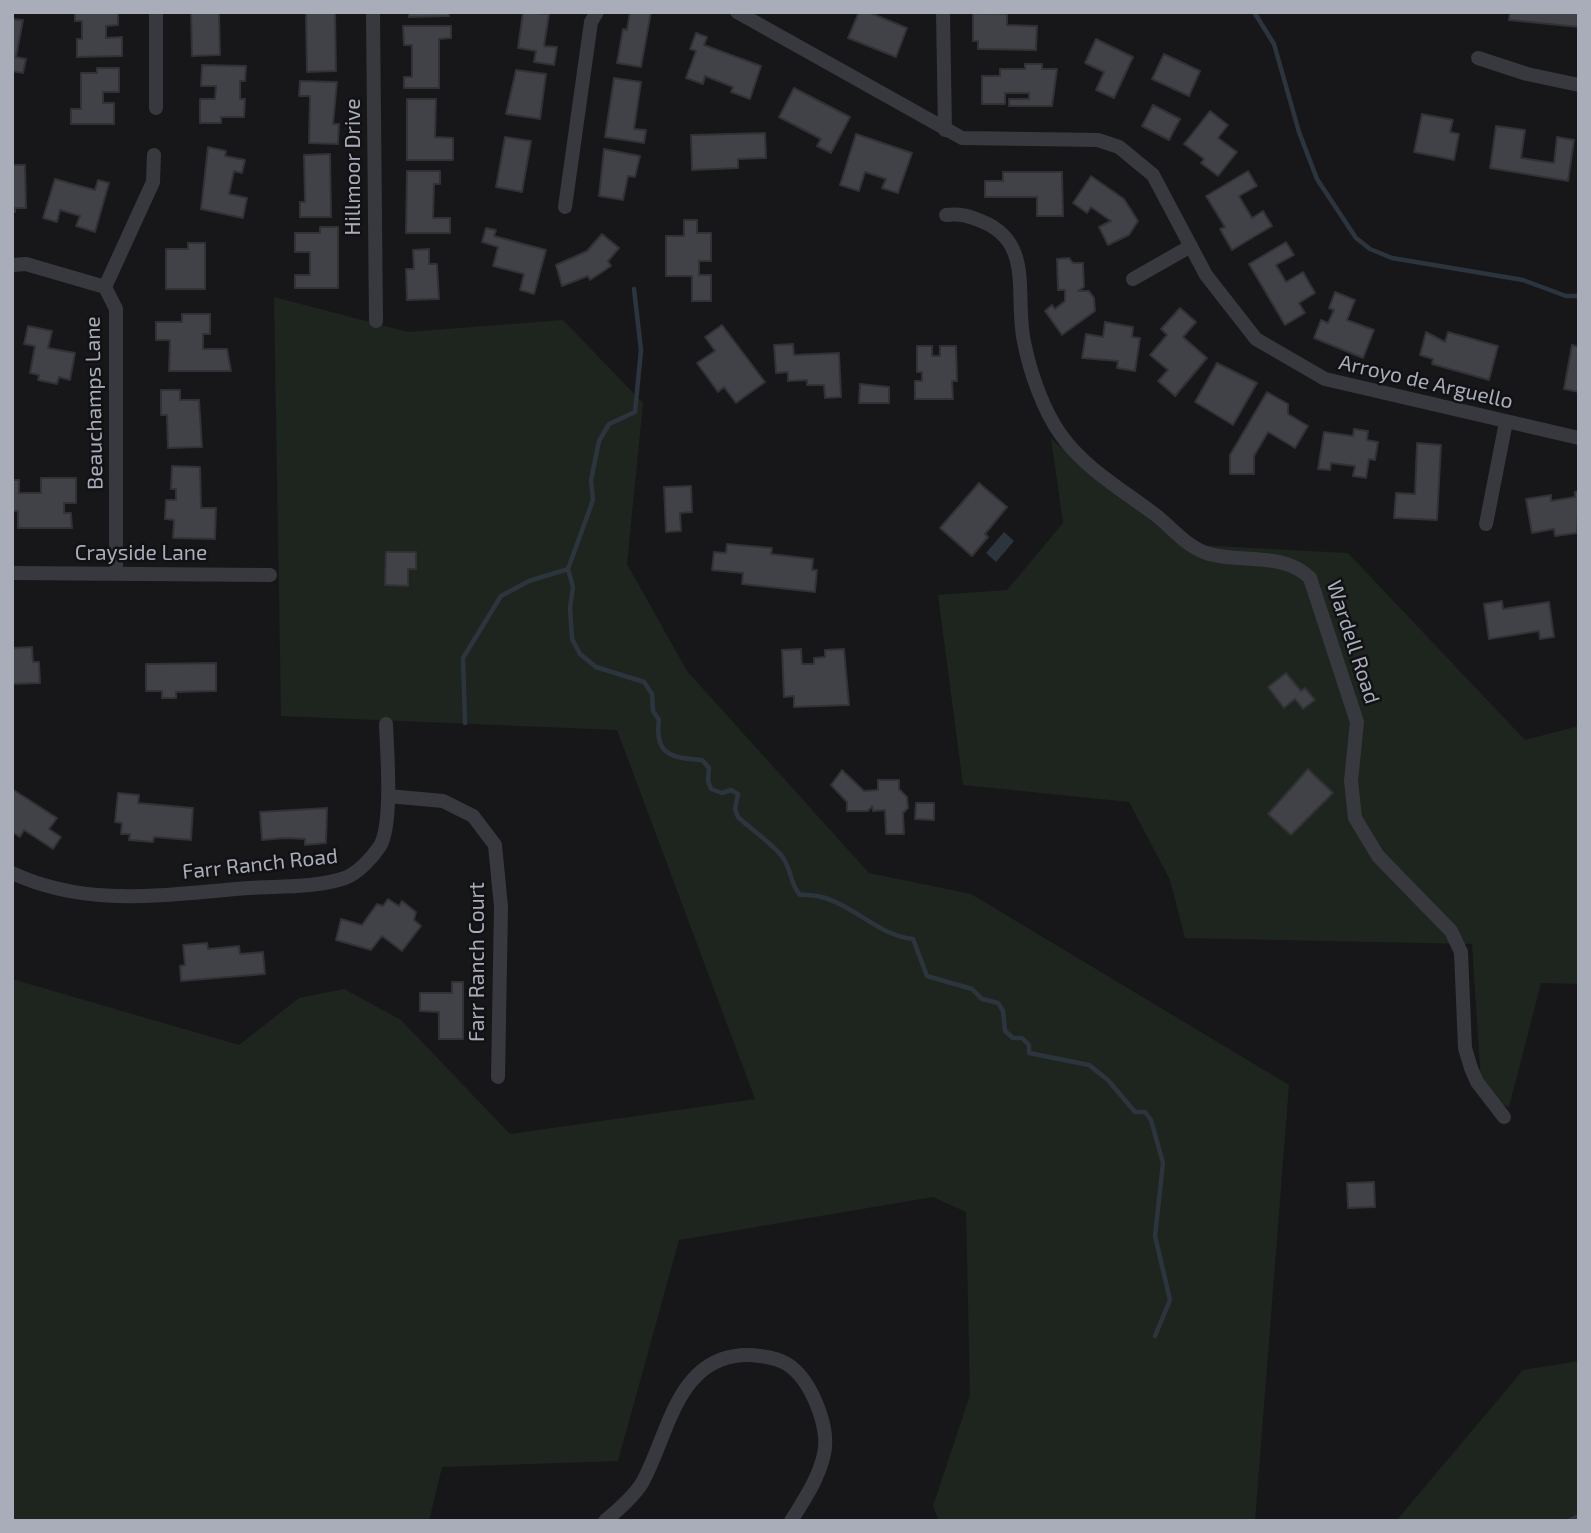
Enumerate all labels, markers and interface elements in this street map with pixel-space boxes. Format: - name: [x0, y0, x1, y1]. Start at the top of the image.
- street label: Hillmoor Drive: [340, 99, 366, 235]
- street label: Beauchamps Lane: [80, 316, 108, 490]
- street label: Arroyo de Arguello: [1337, 350, 1515, 414]
- street label: Crayside Lane: [75, 540, 207, 566]
- street label: Wardell Road: [1321, 577, 1385, 707]
- street label: Farr Ranch Road: [181, 843, 339, 885]
- street label: Farr Ranch Court: [464, 882, 490, 1042]

